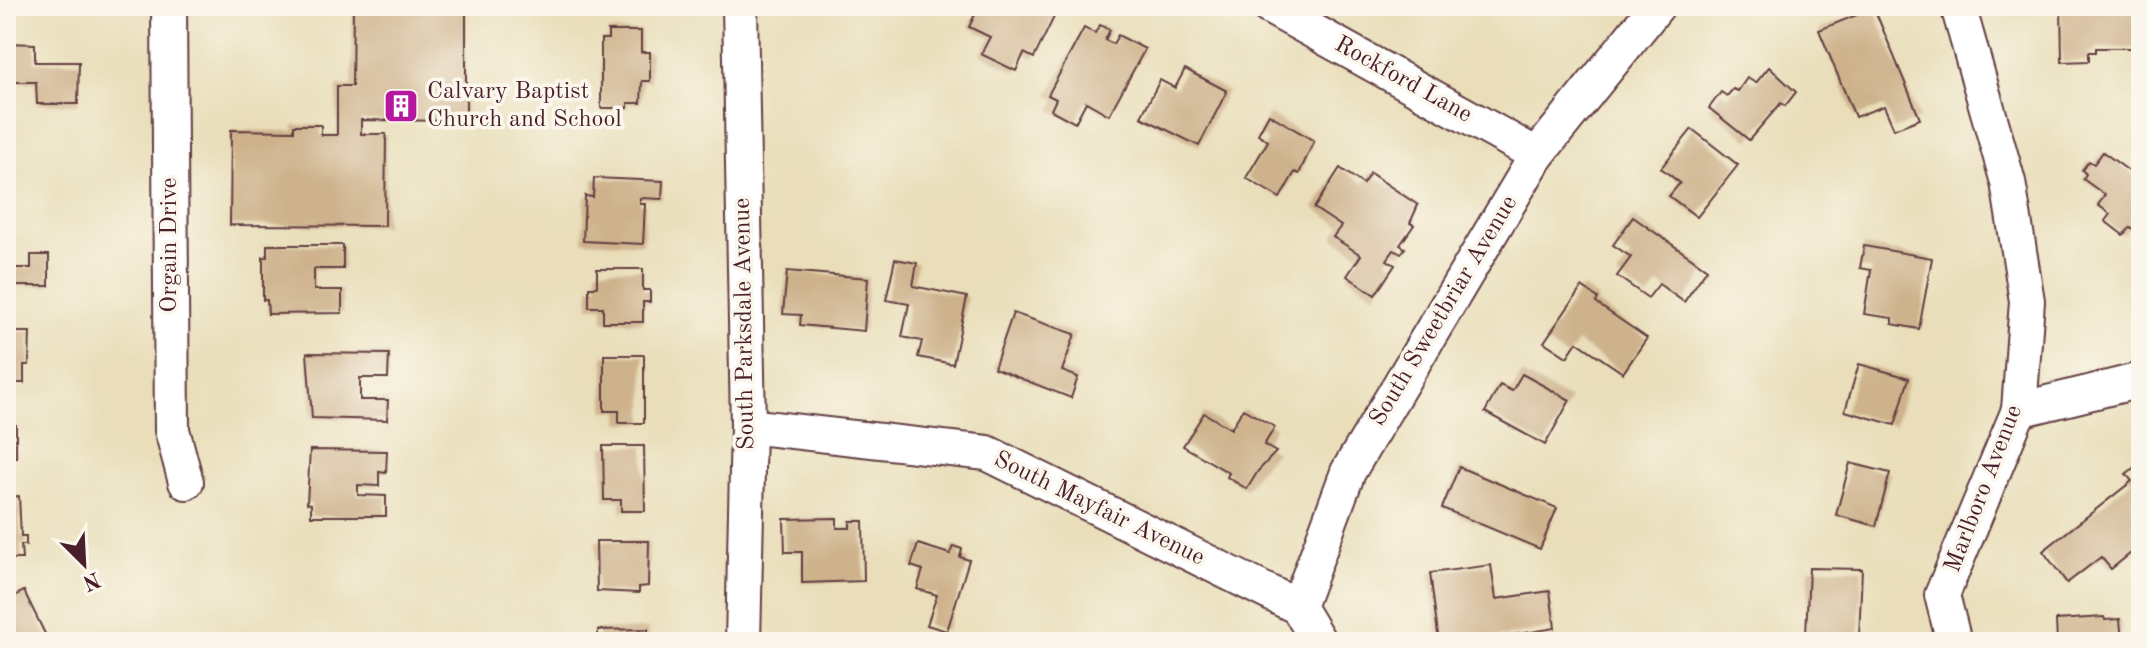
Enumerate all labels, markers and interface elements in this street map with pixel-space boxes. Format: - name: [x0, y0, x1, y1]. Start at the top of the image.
- street label: Rockford Lane: [1330, 32, 1476, 128]
- place label: Calvary Baptist Church and School: [427, 80, 622, 132]
- building icon: Calvary Baptist Church and School: [382, 87, 420, 125]
- street label: Orgain Drive: [158, 177, 182, 313]
- street label: South Sweetbriar Avenue: [1366, 192, 1522, 430]
- street label: South Parksdale Avenue: [731, 198, 759, 450]
- street label: Marlboro Avenue: [1941, 402, 2027, 576]
- street label: South Mayfair Avenue: [990, 448, 1208, 570]
- north arrow: [44, 524, 124, 604]
- text: N: [79, 567, 103, 594]

